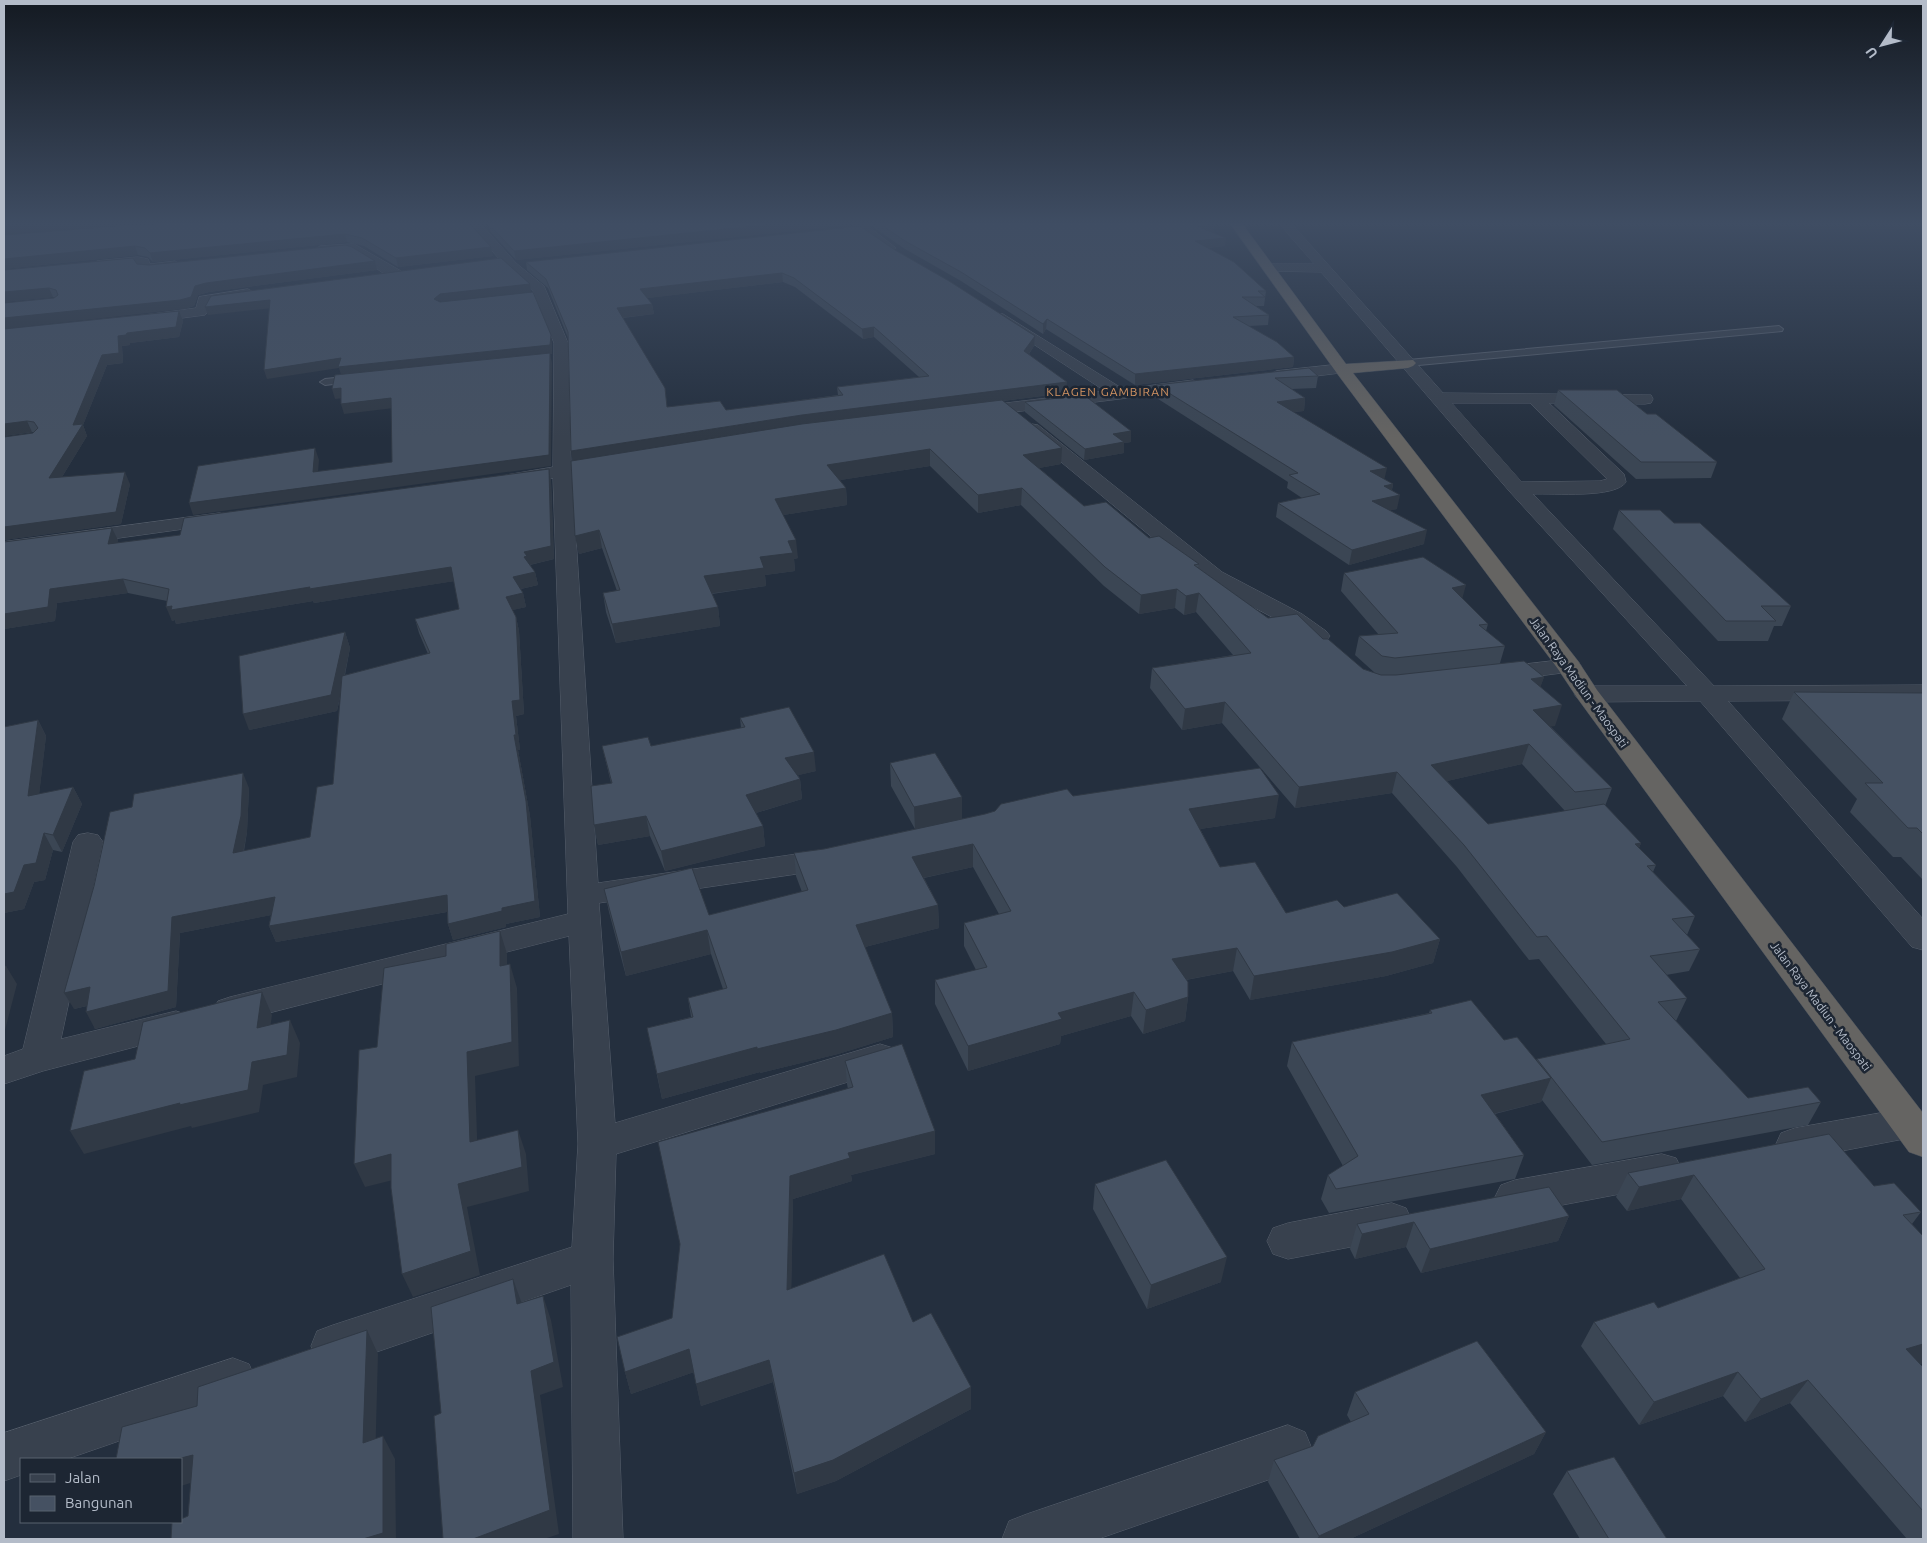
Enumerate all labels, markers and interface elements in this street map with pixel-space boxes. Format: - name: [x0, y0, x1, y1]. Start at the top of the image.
- north arrow: [1857, 20, 1907, 70]
- text: U: [1862, 44, 1881, 61]
- district label: KLAGEN GAMBIRAN: [1046, 385, 1170, 398]
- street label: Jalan Raya Madiun - Maospati: [1527, 614, 1631, 750]
- street label: Jalan Raya Madiun - Maospati: [1768, 939, 1874, 1073]
- legend: [20, 1458, 182, 1523]
- text: Jalan: [65, 1469, 100, 1486]
- text: Bangunan: [65, 1494, 133, 1511]

